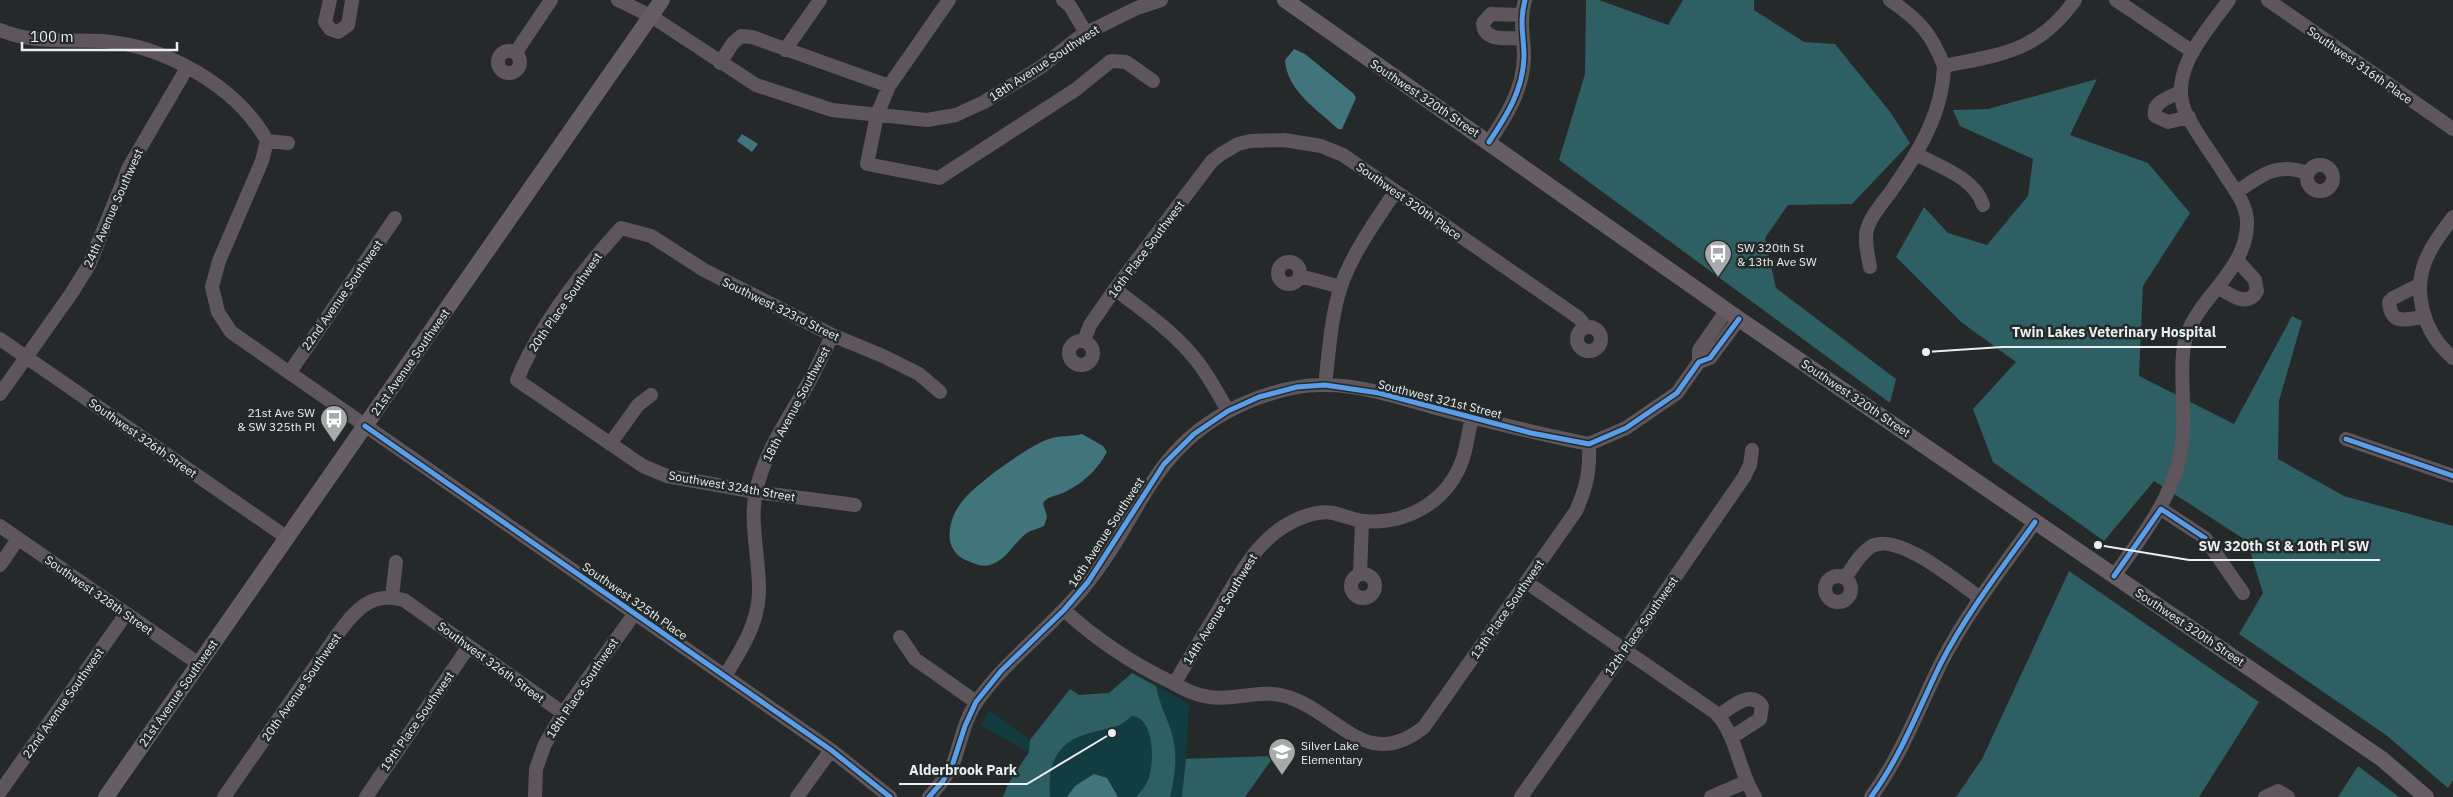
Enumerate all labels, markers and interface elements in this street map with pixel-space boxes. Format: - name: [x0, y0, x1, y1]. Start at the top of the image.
- scale bar: [22, 20, 178, 52]
- street label: 18th Avenue Southwest: [986, 22, 1102, 104]
- street label: Southwest 316th Place: [2305, 23, 2416, 107]
- text: 100 m: [30, 27, 74, 46]
- street label: Southwest 320th Street: [1368, 56, 1482, 140]
- street label: 24th Avenue Southwest: [80, 146, 146, 270]
- street label: Southwest 320th Place: [1354, 159, 1465, 243]
- street label: 16th Place Southwest: [1105, 197, 1187, 301]
- street label: 22nd Avenue Southwest: [298, 237, 386, 353]
- bus stop icon: SW 320th St & 13th Ave SW: [1703, 239, 1733, 278]
- place label: SW 320th St & 13th Ave SW: [1737, 240, 1817, 269]
- street label: 20th Place Southwest: [525, 249, 605, 355]
- street label: Southwest 323rd Street: [720, 274, 842, 344]
- street label: 21st Avenue Southwest: [367, 306, 453, 418]
- callout: Twin Lakes Veterinary Hospital: [2002, 318, 2226, 347]
- text: Twin Lakes Veterinary Hospital: [2012, 323, 2216, 341]
- street label: 18th Avenue Southwest: [759, 344, 833, 464]
- street label: Southwest 320th Street: [1799, 356, 1913, 440]
- street label: Southwest 321st Street: [1376, 376, 1504, 422]
- street label: Southwest 326th Street: [86, 395, 200, 481]
- bus stop icon: 21st Ave SW & SW 325th Pl: [319, 404, 349, 443]
- place label: 21st Ave SW & SW 325th Pl: [237, 405, 315, 434]
- street label: Southwest 324th Street: [667, 467, 797, 505]
- street label: 16th Avenue Southwest: [1065, 474, 1147, 590]
- callout: SW 320th St & 10th Pl SW: [2189, 531, 2380, 560]
- text: SW 320th St & 10th Pl SW: [2199, 537, 2370, 555]
- street label: 14th Avenue Southwest: [1180, 551, 1260, 667]
- street label: Southwest 328th Street: [42, 552, 156, 638]
- street label: 13th Place Southwest: [1467, 556, 1547, 662]
- street label: Southwest 325th Place: [580, 559, 691, 643]
- street label: 12th Place Southwest: [1601, 573, 1681, 679]
- street label: Southwest 320th Street: [2133, 585, 2247, 669]
- street label: Southwest 326th Street: [435, 618, 547, 706]
- street label: 20th Avenue Southwest: [258, 630, 344, 744]
- street label: 18th Place Southwest: [543, 635, 621, 741]
- street label: 21st Avenue Southwest: [135, 637, 221, 749]
- street label: 22nd Avenue Southwest: [19, 645, 107, 761]
- street label: 19th Place Southwest: [377, 668, 457, 774]
- school or university icon: Silver Lake Elementary: [1267, 737, 1297, 776]
- place label: Silver Lake Elementary: [1301, 738, 1363, 767]
- callout: Alderbrook Park: [899, 755, 1027, 784]
- text: Alderbrook Park: [909, 761, 1018, 779]

